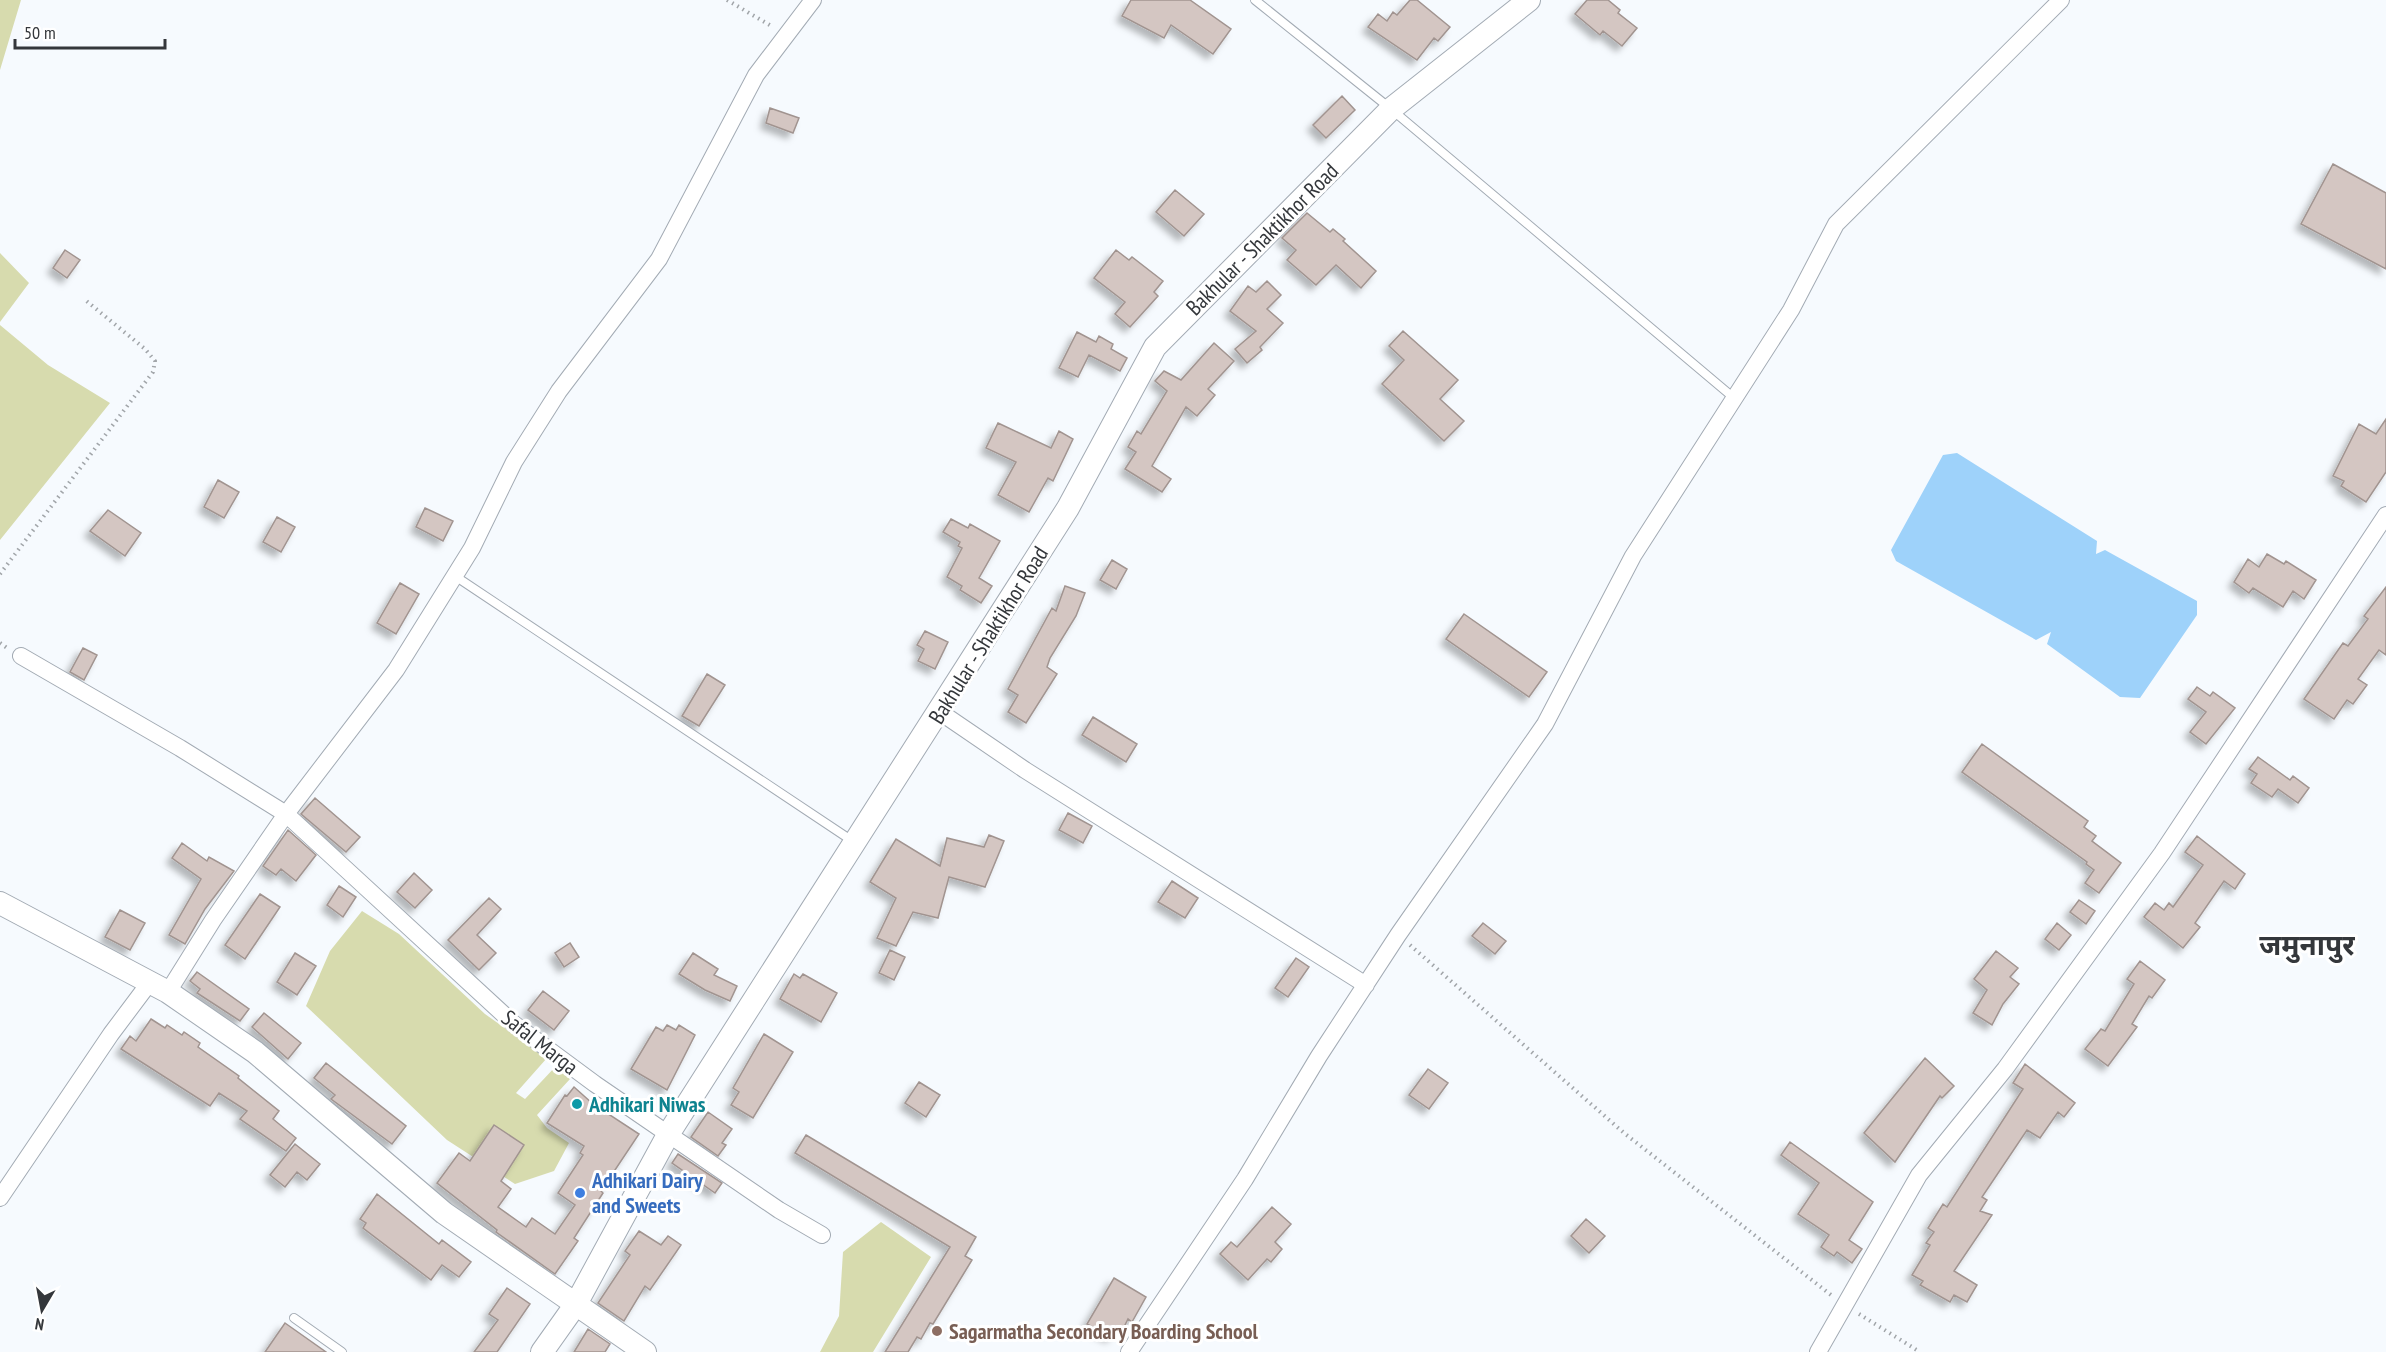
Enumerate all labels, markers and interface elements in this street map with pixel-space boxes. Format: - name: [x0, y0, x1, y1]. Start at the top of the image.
- scale bar: [15, 12, 165, 50]
- text: 50 m: [24, 21, 56, 44]
- street label: Bakhular - Shaktikhor Road: [1180, 157, 1344, 321]
- street label: Bakhular - Shaktikhor Road: [922, 541, 1054, 729]
- district label: जमुनापुर: [2259, 926, 2355, 963]
- street label: Safal Marga: [496, 1003, 584, 1081]
- place label: Adhikari Niwas: [588, 1090, 706, 1118]
- marker: Adhikari Niwas: [570, 1097, 584, 1111]
- place label: Adhikari Dairy and Sweets: [591, 1166, 704, 1219]
- marker: Adhikari Dairy and Sweets: [573, 1186, 587, 1200]
- north arrow: [12, 1280, 72, 1340]
- text: N: [33, 1314, 45, 1335]
- place label: Sagarmatha Secondary Boarding School: [949, 1317, 1258, 1345]
- marker: Sagarmatha Secondary Boarding School: [930, 1324, 944, 1338]

